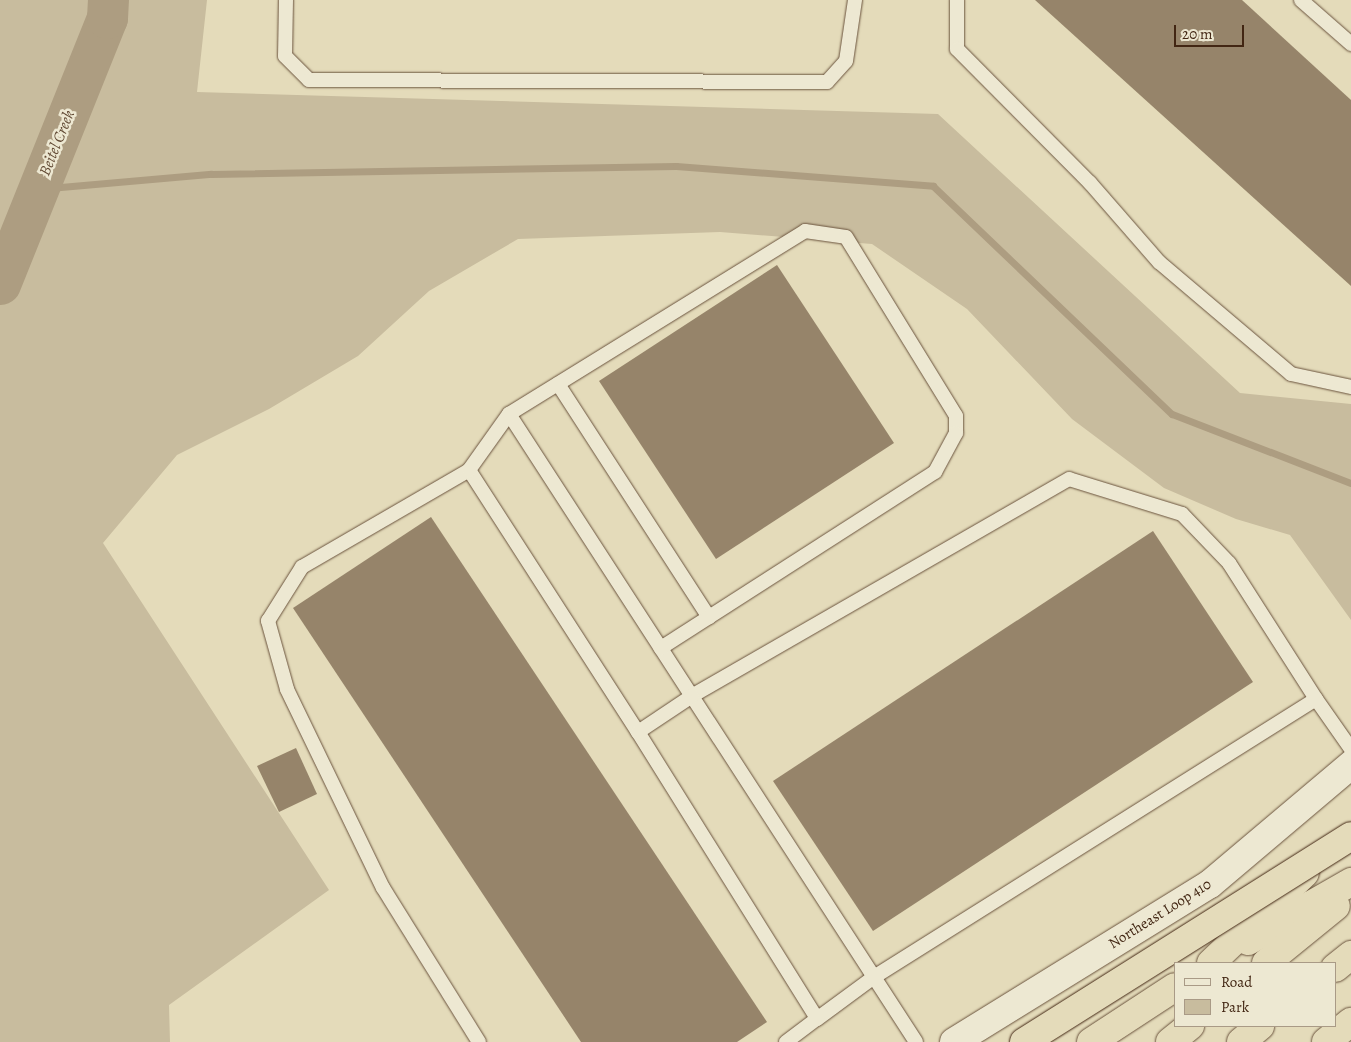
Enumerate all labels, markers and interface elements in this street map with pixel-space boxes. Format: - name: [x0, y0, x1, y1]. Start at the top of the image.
- scale bar: [1176, 15, 1246, 47]
- text: 20 m: [1182, 24, 1213, 44]
- water label: Beitel Creek: [35, 107, 79, 179]
- street label: Northeast Loop 410: [1105, 875, 1215, 953]
- legend: [1174, 962, 1336, 1027]
- text: Road: [1221, 972, 1252, 992]
- text: Park: [1221, 997, 1249, 1017]

